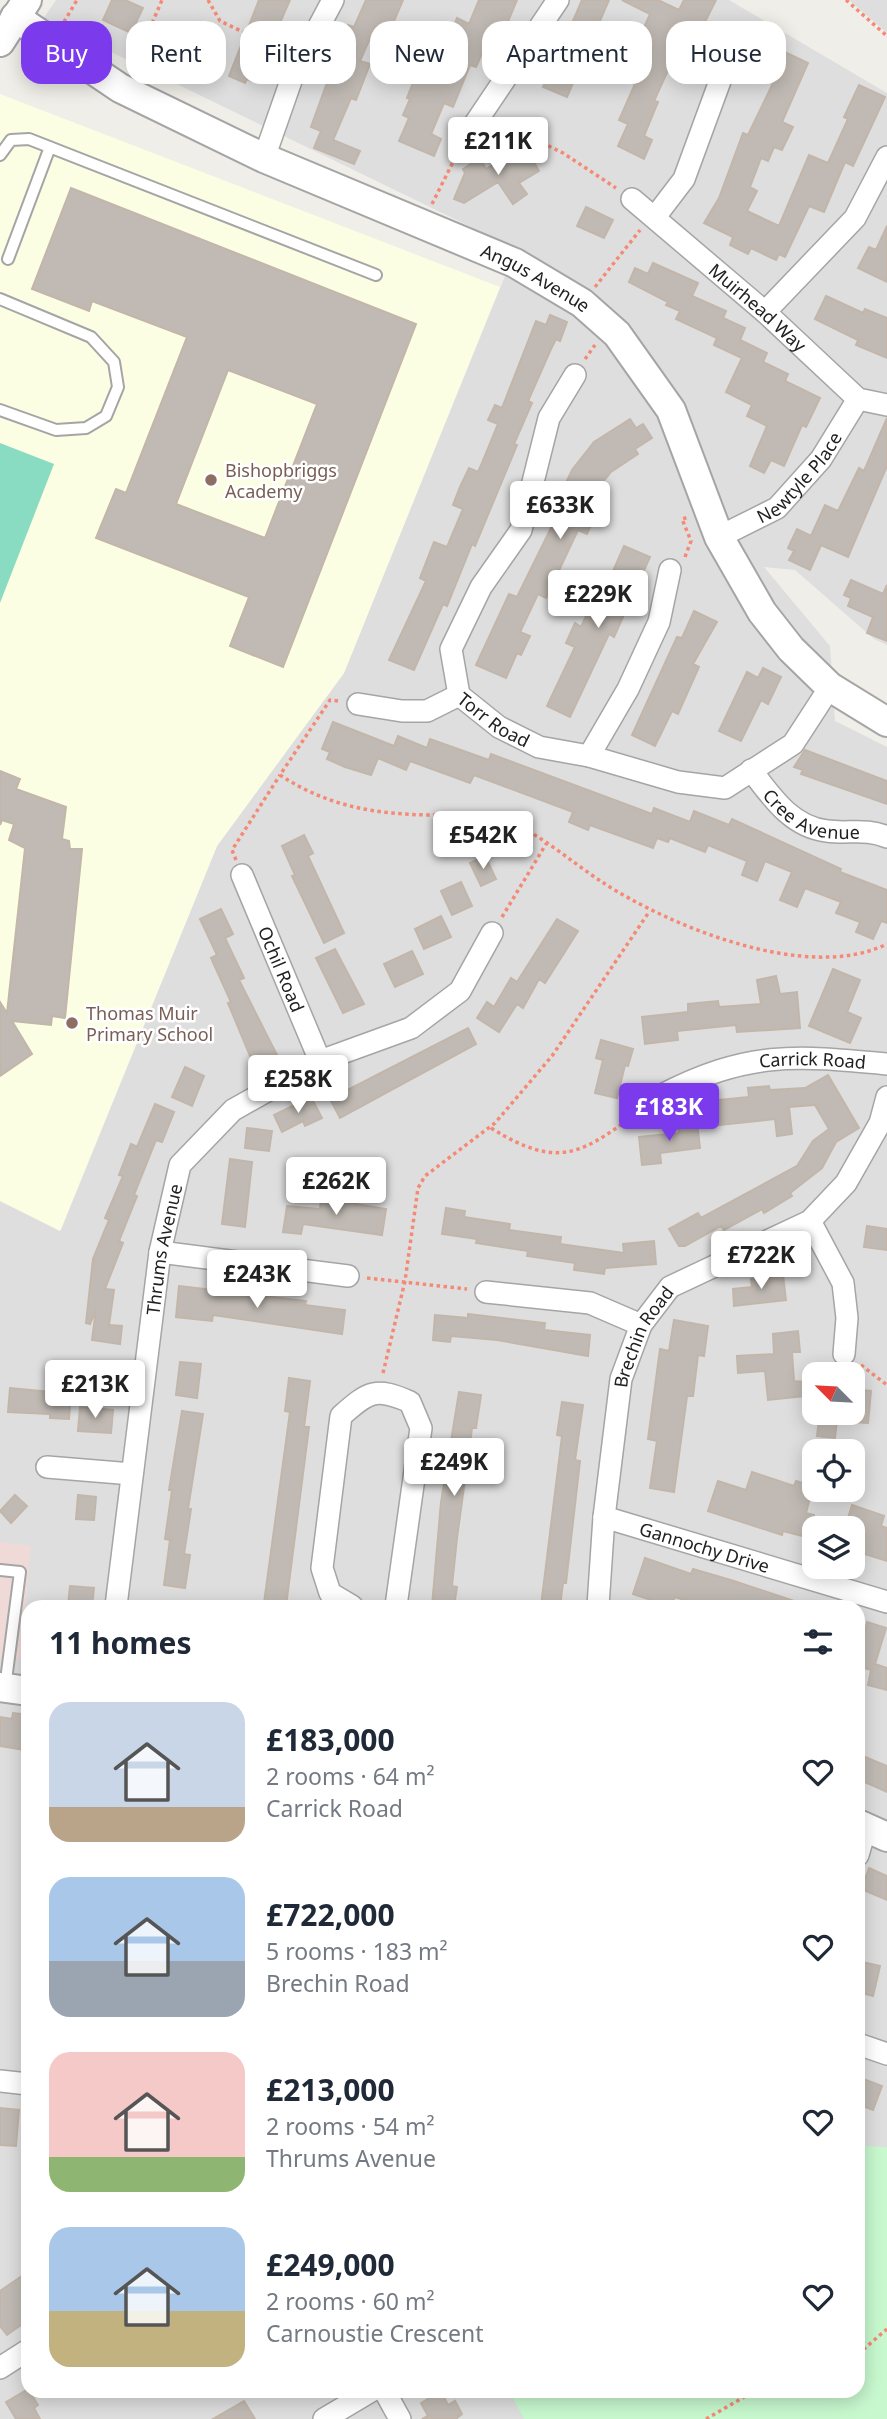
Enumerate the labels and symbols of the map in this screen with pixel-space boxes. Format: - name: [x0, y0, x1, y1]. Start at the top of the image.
- pin: £211K: [449, 118, 547, 177]
- street label: Angus Avenue: [477, 238, 596, 317]
- street label: Muirhead Way: [704, 258, 812, 357]
- street label: Newtyle Place: [752, 427, 847, 528]
- place label: Bishopbriggs Academy: [225, 458, 337, 503]
- marker: Bishopbriggs Academy: [203, 472, 219, 488]
- pin: £633K: [511, 482, 609, 541]
- pin: £229K: [549, 570, 647, 630]
- street label: Torr Road: [453, 687, 534, 753]
- street label: Cree Avenue: [758, 783, 860, 844]
- pin: £542K: [434, 812, 532, 871]
- street label: Ochil Road: [253, 922, 310, 1016]
- place label: Thomas Muir Primary School: [86, 1001, 213, 1046]
- marker: Thomas Muir Primary School: [64, 1015, 80, 1031]
- street label: Carrick Road: [757, 1046, 867, 1074]
- pin: £258K: [249, 1056, 347, 1115]
- pin: £183K: [620, 1084, 718, 1143]
- pin: £262K: [287, 1158, 385, 1217]
- street label: Thrums Avenue: [140, 1181, 187, 1316]
- pin: £722K: [712, 1232, 810, 1291]
- pin: £243K: [208, 1250, 306, 1310]
- street label: Brechin Road: [608, 1281, 679, 1389]
- pin: £213K: [46, 1360, 144, 1420]
- north arrow: [802, 1362, 864, 1424]
- pin: £249K: [405, 1438, 503, 1498]
- street label: Gannochy Drive: [637, 1516, 772, 1578]

